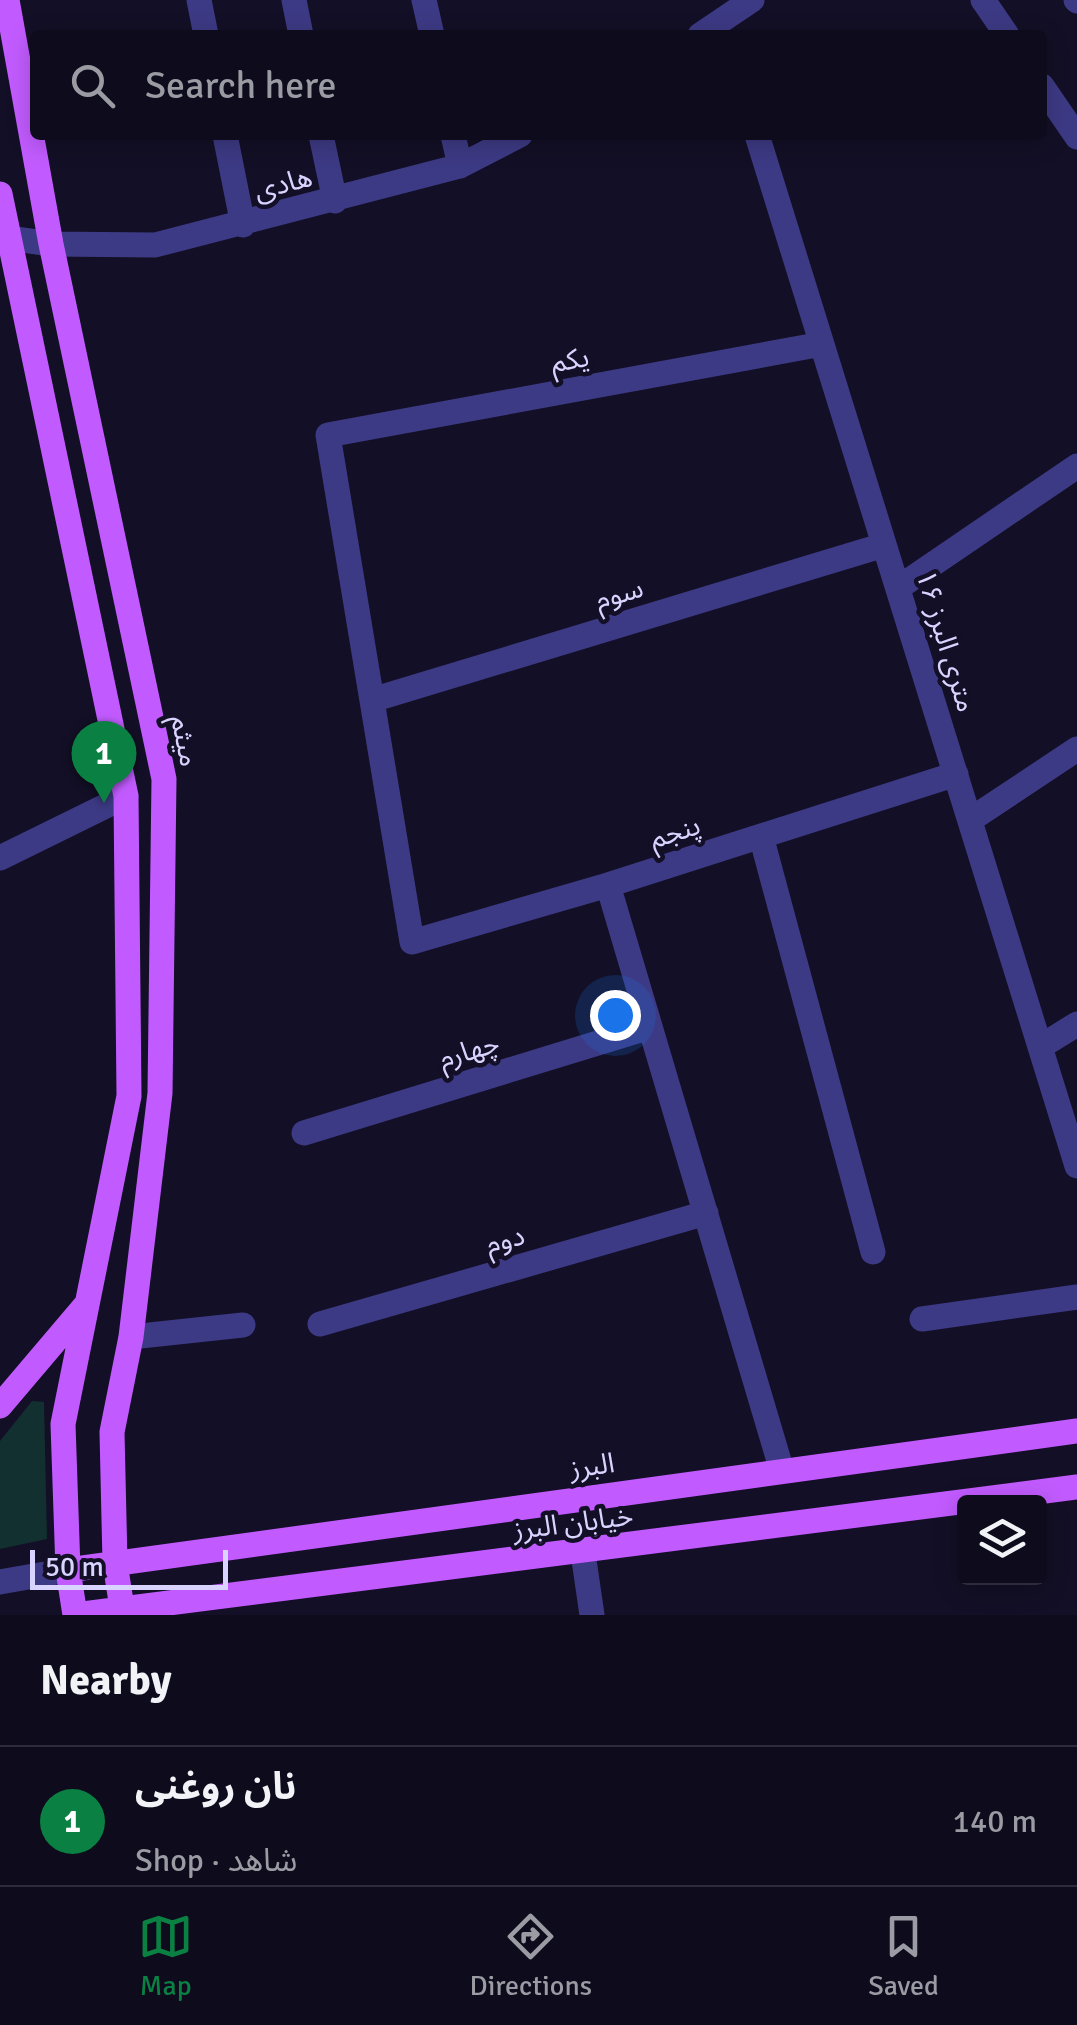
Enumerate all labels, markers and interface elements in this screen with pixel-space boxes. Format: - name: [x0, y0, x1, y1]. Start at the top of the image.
- search box: [30, 30, 1047, 140]
- icon: search: [65, 58, 120, 113]
- text: Search here: [145, 62, 337, 109]
- street label: هادی: [250, 160, 316, 208]
- street label: یکم: [548, 340, 593, 384]
- street label: ۱۶ متری البرز: [908, 566, 984, 716]
- street label: سوم: [591, 571, 648, 620]
- street label: میثم: [159, 713, 207, 770]
- pin: 1: [72, 720, 136, 803]
- street label: پنجم: [645, 808, 706, 860]
- your location: [590, 990, 641, 1041]
- street label: چهارم: [435, 1026, 504, 1079]
- street label: دوم: [481, 1218, 529, 1265]
- street label: البرز: [566, 1446, 617, 1486]
- map controls: [957, 1495, 1047, 1585]
- button: layers: [957, 1495, 1047, 1585]
- street label: خیابان البرز: [510, 1499, 635, 1547]
- scale bar: [30, 1545, 228, 1590]
- text: 50 m: [45, 1550, 104, 1584]
- text: Nearby: [40, 1655, 172, 1706]
- text: نان روغنی: [135, 1763, 296, 1810]
- text: 1: [64, 1802, 81, 1841]
- text: 140 m: [953, 1802, 1037, 1841]
- text: Shop · شاهد: [135, 1841, 297, 1880]
- tab: Map: [138, 1909, 193, 2003]
- tab: Directions: [470, 1909, 592, 2003]
- tab: Saved: [868, 1909, 939, 2003]

